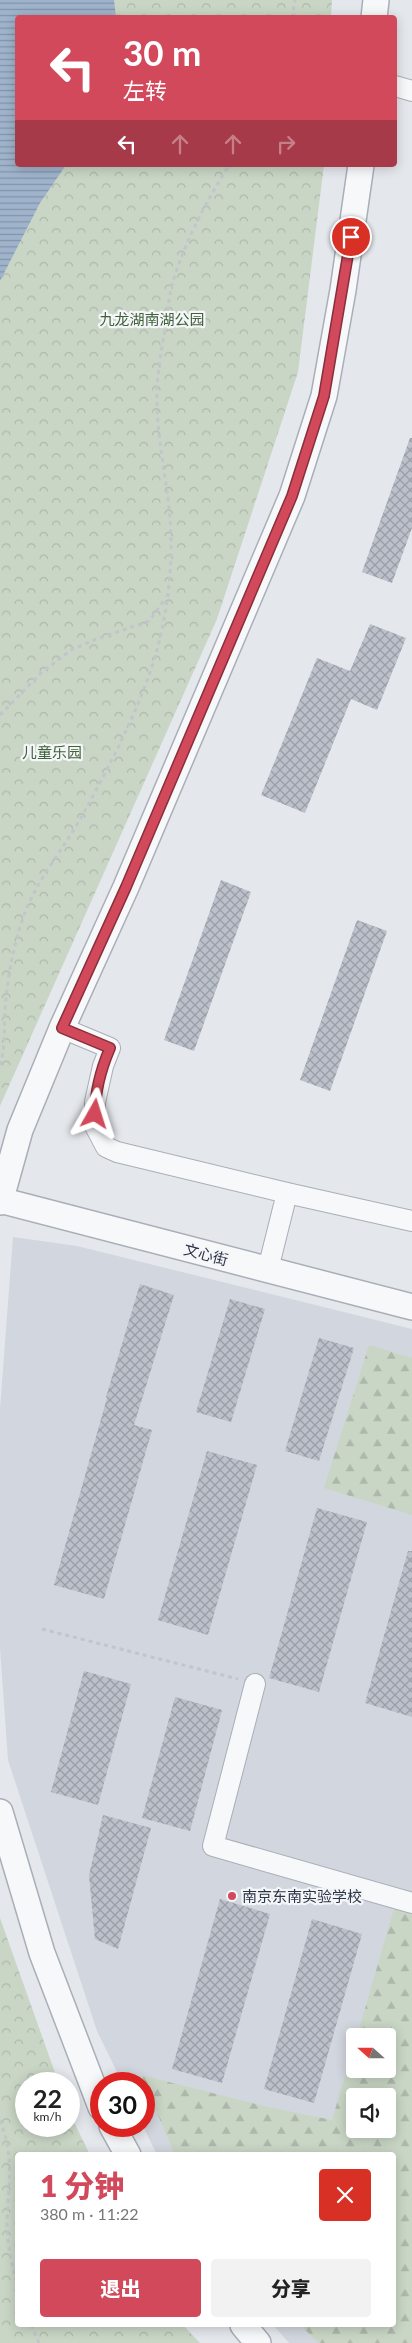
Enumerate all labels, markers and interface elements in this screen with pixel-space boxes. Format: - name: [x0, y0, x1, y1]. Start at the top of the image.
- text: 30 m: [123, 31, 201, 73]
- icon: left: [40, 35, 105, 100]
- text: 左转: [123, 77, 167, 104]
- icon: left: [113, 130, 141, 158]
- icon: ahead: [166, 130, 194, 158]
- icon: ahead: [219, 130, 247, 158]
- icon: right: [272, 130, 300, 158]
- pin: [330, 216, 372, 258]
- icon: arrive: [337, 223, 365, 251]
- park label: 九龙湖南湖公园: [99, 310, 205, 328]
- park label: 儿童乐园: [22, 743, 82, 761]
- position arrow: [68, 1087, 120, 1139]
- street label: 文心街: [182, 1239, 230, 1269]
- place label: 南京东南实验学校: [242, 1887, 362, 1905]
- marker: 南京东南实验学校: [226, 1890, 238, 1902]
- north arrow: [346, 2028, 396, 2078]
- map controls: [346, 2028, 396, 2138]
- speed limit sign: 30: [90, 2072, 155, 2137]
- text: 22: [33, 2083, 62, 2113]
- button: sound: [346, 2088, 396, 2138]
- text: km/h: [33, 2109, 62, 2124]
- text: 1 分钟: [40, 2167, 124, 2203]
- button: close: [319, 2169, 371, 2221]
- text: 380 m · 11:22: [40, 2204, 139, 2223]
- button: 退出: [40, 2259, 201, 2317]
- button: 分享: [211, 2259, 371, 2317]

